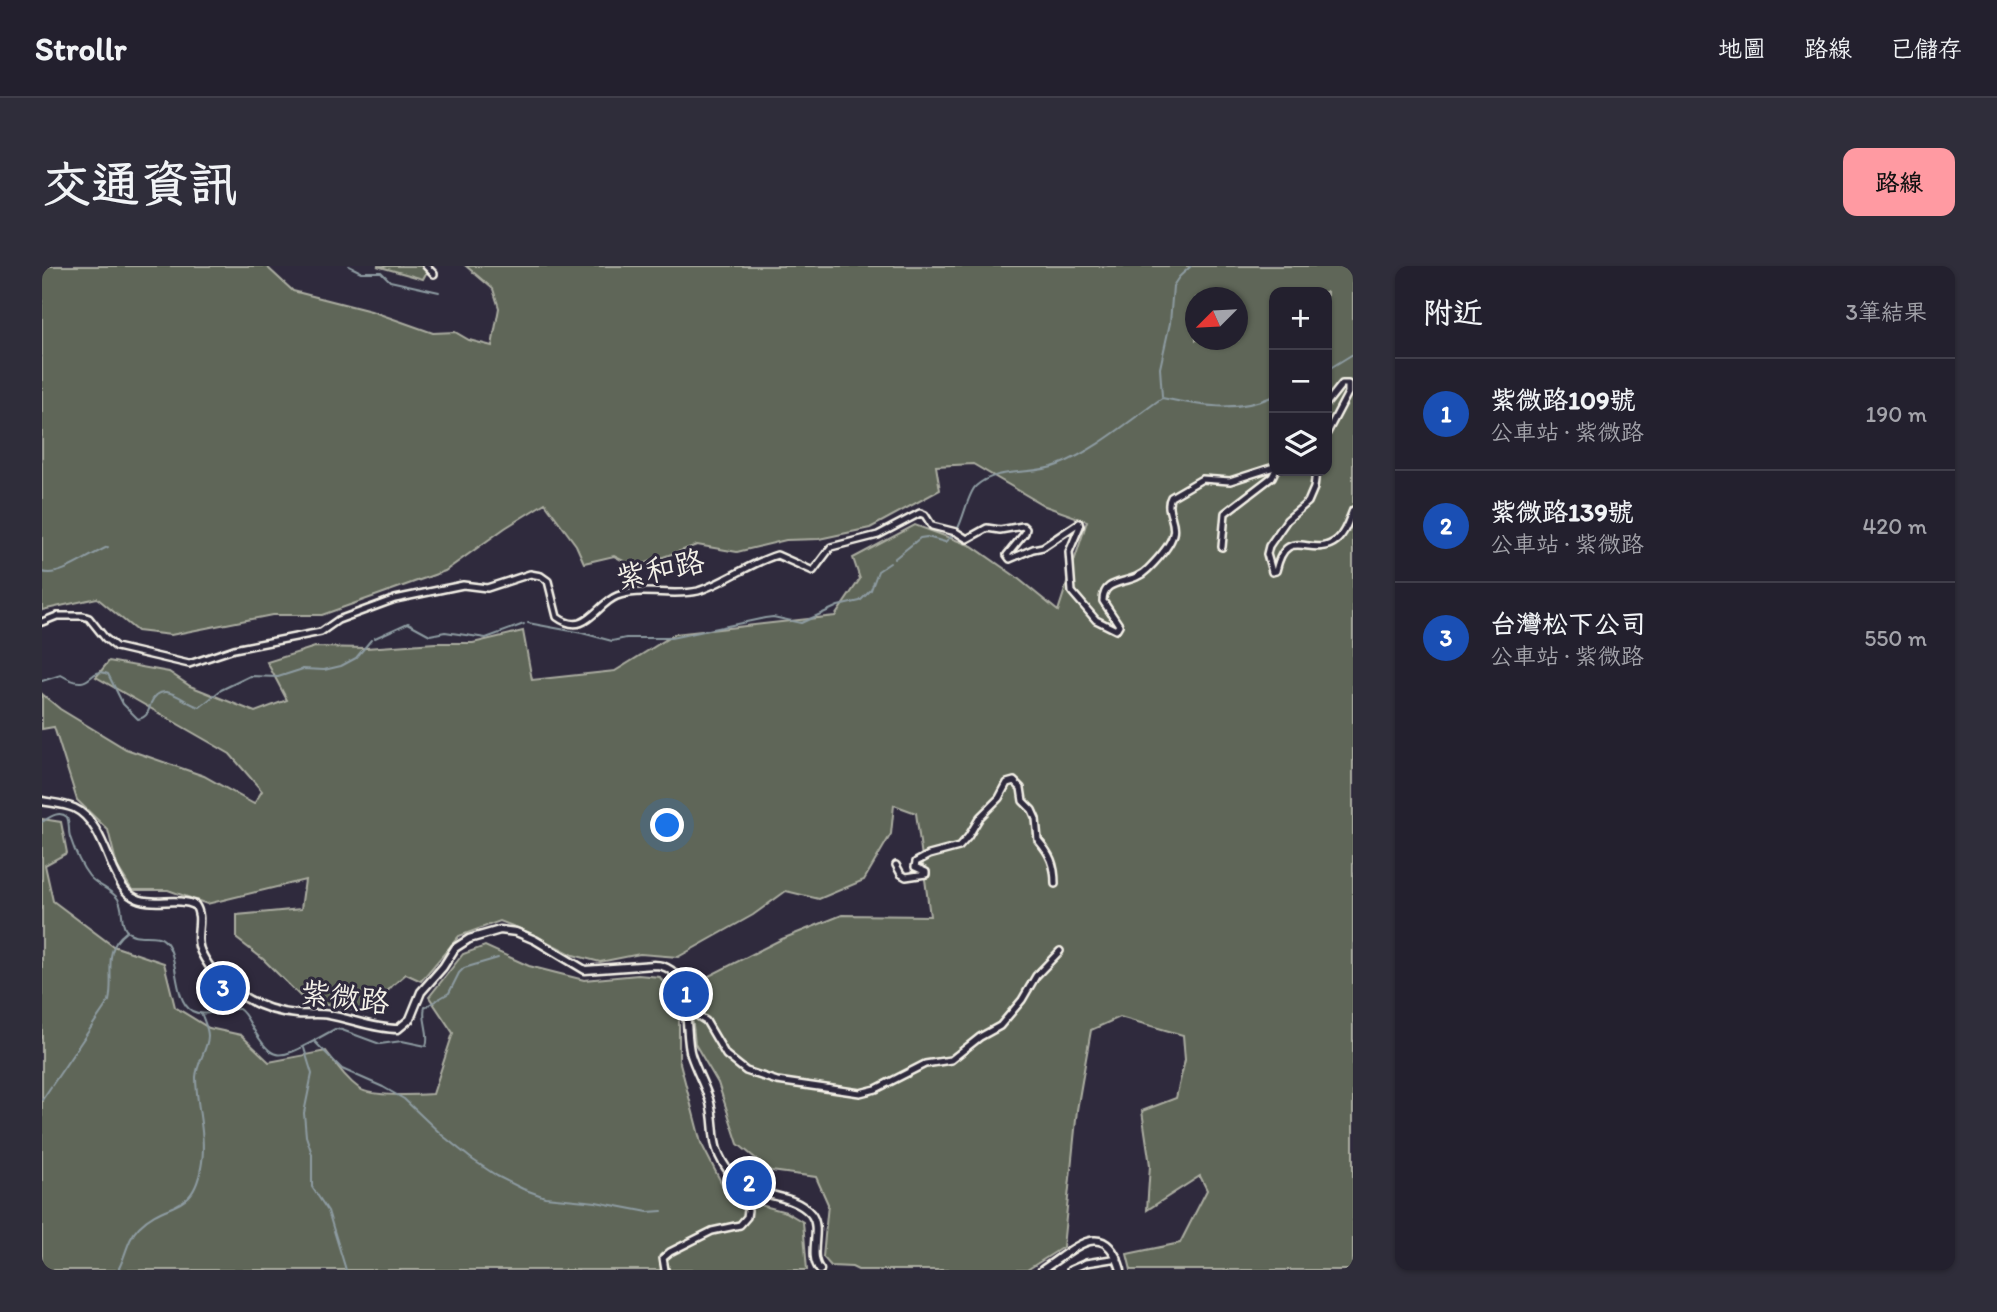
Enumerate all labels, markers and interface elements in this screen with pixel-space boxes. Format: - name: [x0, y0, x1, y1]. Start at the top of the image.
- text: Strollr: [35, 29, 126, 68]
- text: 地圖: [1718, 34, 1766, 63]
- text: 路線: [1804, 34, 1852, 63]
- text: 已儲存: [1890, 34, 1962, 63]
- button: 路線: [1843, 148, 1955, 216]
- text: 交通資訊: [42, 154, 238, 213]
- north arrow: [1185, 287, 1248, 350]
- map controls: [1269, 287, 1332, 476]
- button: +: [1269, 287, 1332, 350]
- text: 附近: [1423, 294, 1483, 331]
- text: 3筆結果: [1845, 298, 1927, 326]
- button: −: [1269, 350, 1332, 413]
- text: 紫微路109號: [1490, 384, 1636, 416]
- text: 1: [1441, 400, 1451, 428]
- text: 190 m: [1866, 400, 1927, 428]
- button: layers: [1269, 413, 1332, 476]
- text: 公車站 · 紫微路: [1490, 418, 1644, 446]
- text: 紫微路139號: [1490, 496, 1634, 528]
- text: 2: [1440, 512, 1452, 540]
- text: 420 m: [1862, 512, 1927, 540]
- text: 公車站 · 紫微路: [1490, 530, 1644, 558]
- street label: 紫和路: [612, 542, 708, 596]
- text: 台灣松下公司: [1490, 608, 1646, 640]
- text: 3: [1440, 624, 1452, 652]
- text: 550 m: [1864, 624, 1927, 652]
- text: 公車站 · 紫微路: [1490, 642, 1644, 670]
- your location: [650, 808, 684, 842]
- pin: 3: [200, 962, 246, 1014]
- pin: 1: [663, 968, 709, 1020]
- street label: 紫微路: [298, 973, 392, 1021]
- pin: 2: [726, 1157, 772, 1209]

